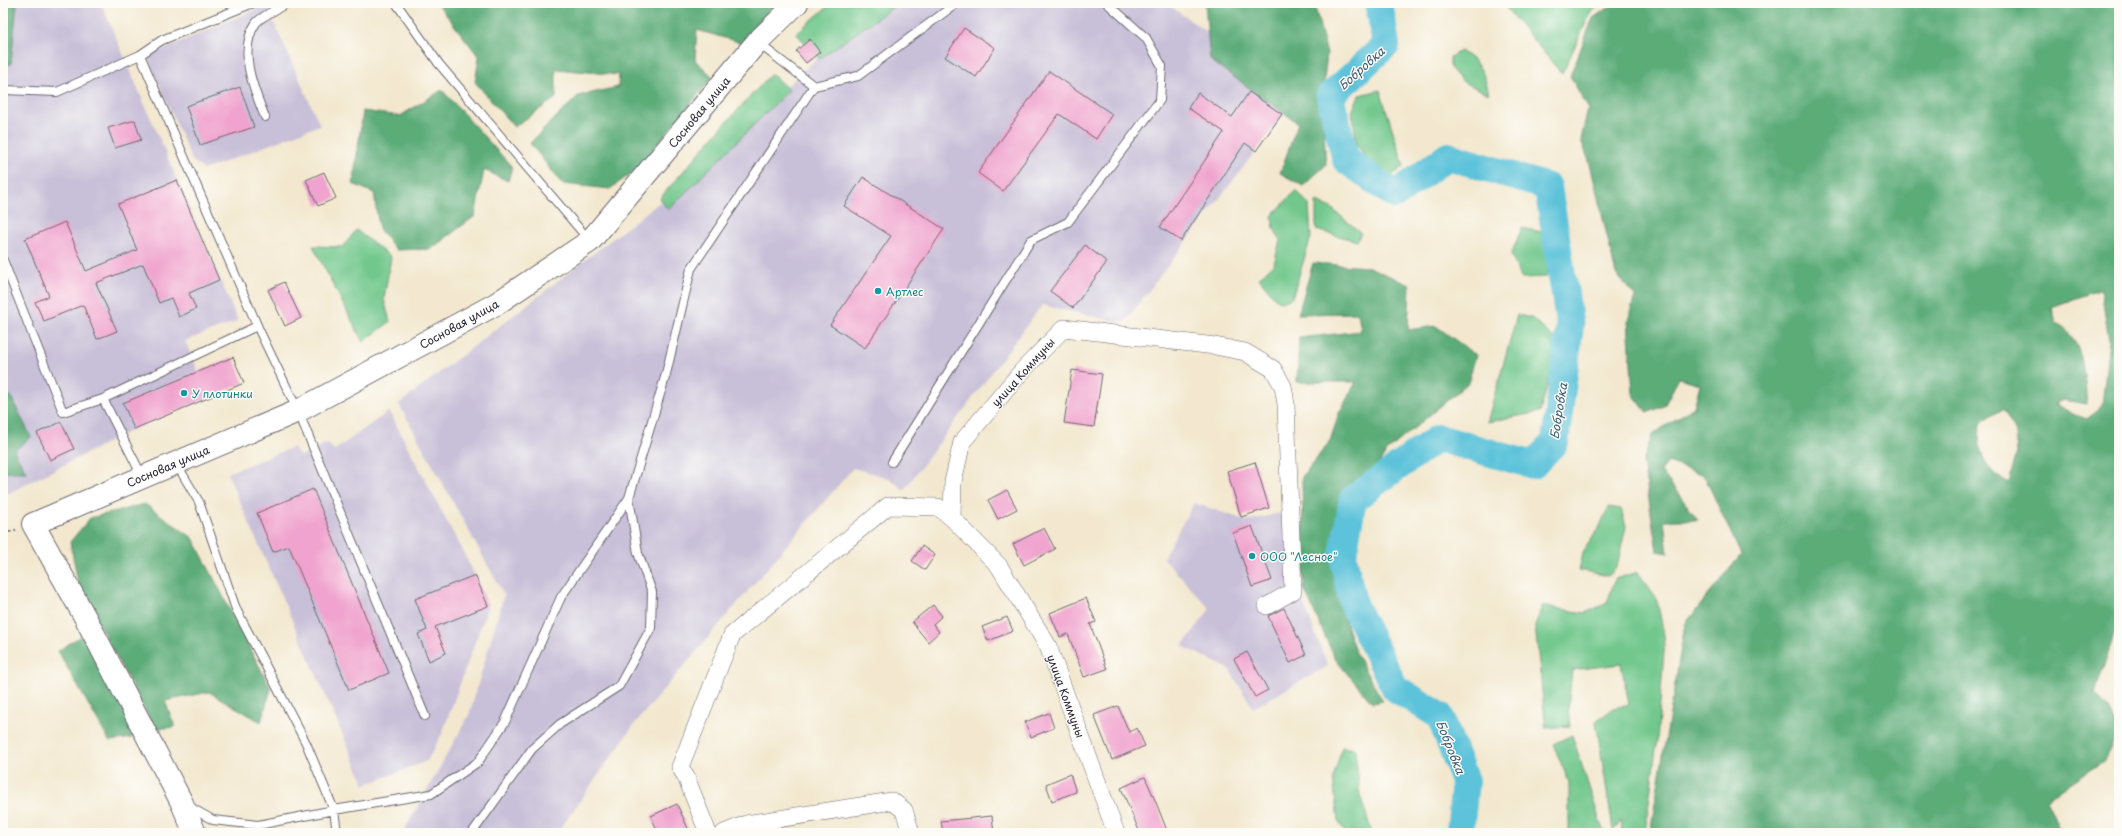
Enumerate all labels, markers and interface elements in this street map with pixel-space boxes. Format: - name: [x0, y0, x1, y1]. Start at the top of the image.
- water label: Бобровка: [1334, 42, 1389, 94]
- street label: Сосновая улица: [664, 73, 734, 151]
- place label: Артлес: [886, 283, 923, 300]
- marker: Артлес: [873, 286, 883, 296]
- street label: Сосновая улица: [416, 295, 502, 353]
- street label: улица Коммуны: [987, 334, 1059, 410]
- water label: Бобровка: [1545, 381, 1571, 440]
- place label: У плотинки: [192, 385, 253, 402]
- marker: У плотинки: [179, 388, 189, 398]
- street label: Сосновая улица: [124, 441, 212, 491]
- place label: ООО "Лесное": [1260, 548, 1337, 565]
- marker: ООО "Лесное": [1247, 551, 1257, 561]
- street label: улица Коммуны: [1043, 652, 1089, 740]
- water label: Бобровка: [1432, 717, 1470, 777]

